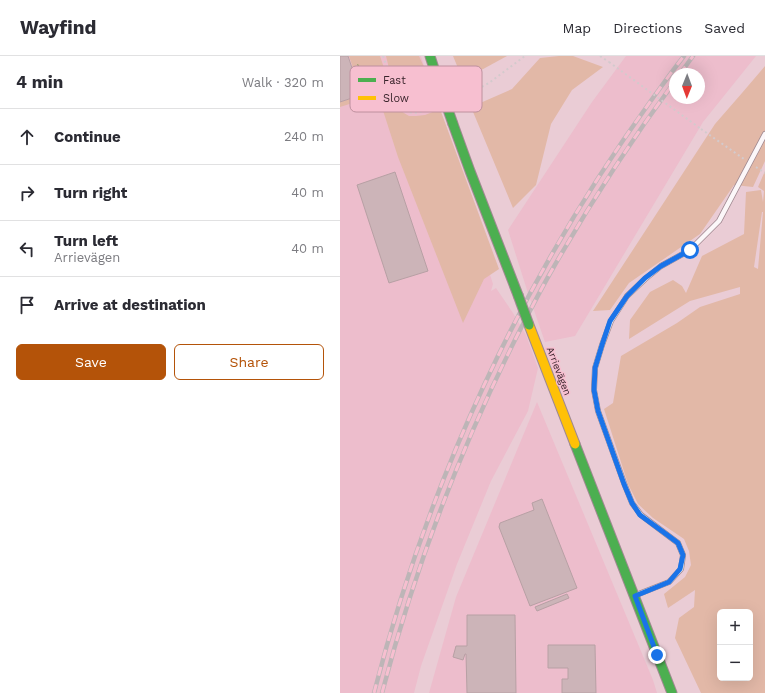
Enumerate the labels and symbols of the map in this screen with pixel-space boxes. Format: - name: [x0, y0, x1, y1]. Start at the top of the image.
- legend: [350, 66, 482, 112]
- north arrow: [669, 68, 705, 104]
- text: Fast: [383, 74, 406, 87]
- text: Slow: [383, 92, 409, 105]
- route start: [681, 241, 699, 259]
- street label: Arrievägen: [545, 345, 573, 397]
- route end: [648, 646, 666, 664]

